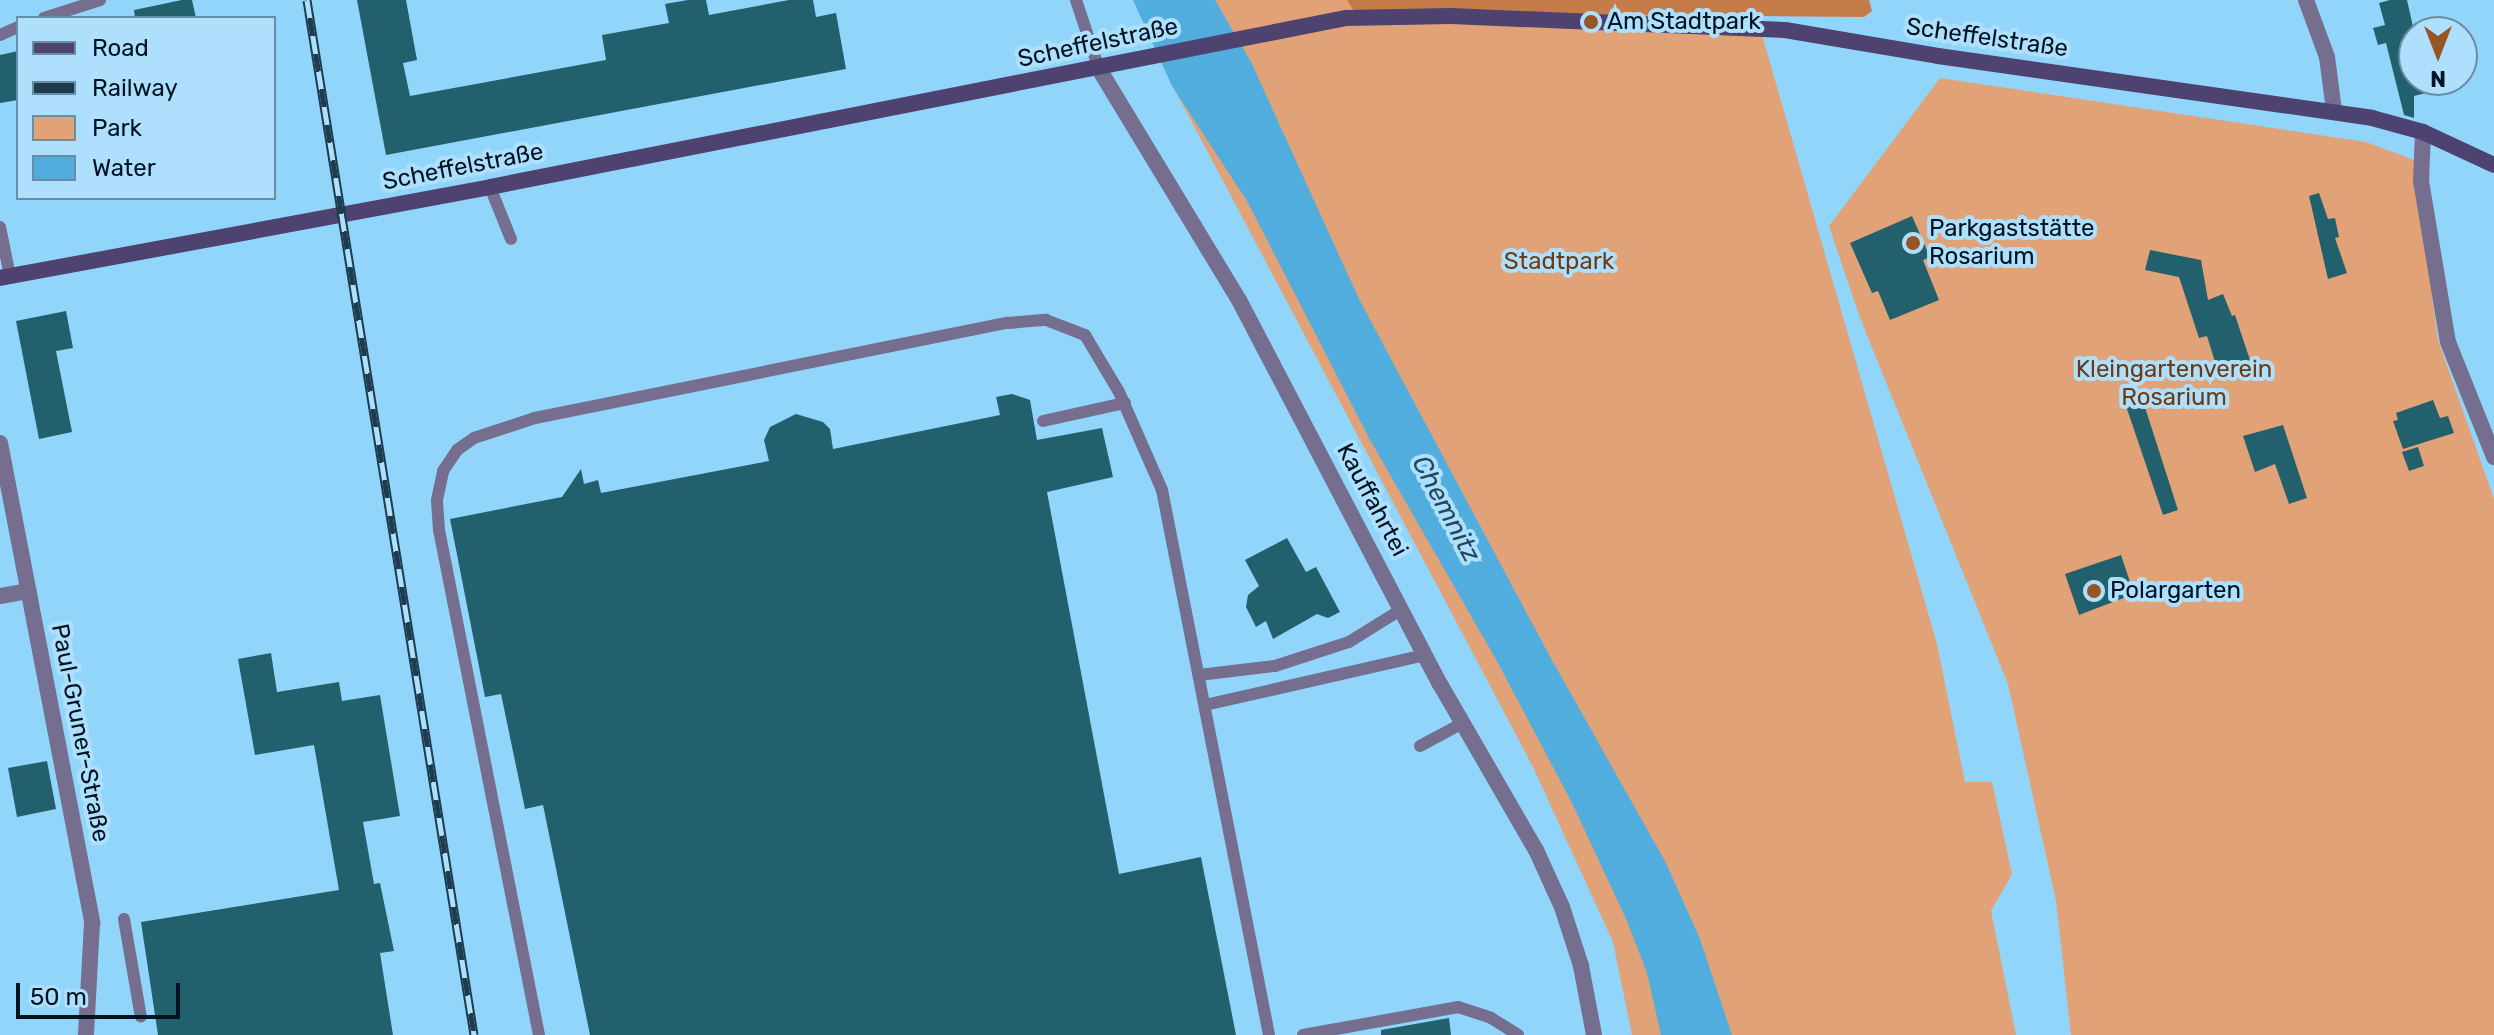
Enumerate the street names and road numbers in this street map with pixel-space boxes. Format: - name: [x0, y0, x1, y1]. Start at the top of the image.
- street label: Scheffelstraße: [1015, 12, 1181, 74]
- street label: Scheffelstraße: [1904, 12, 2070, 64]
- street label: Scheffelstraße: [380, 137, 546, 197]
- street label: Kauffahrtei: [1330, 439, 1414, 561]
- street label: Paul-Gruner-Straße: [45, 621, 115, 845]

